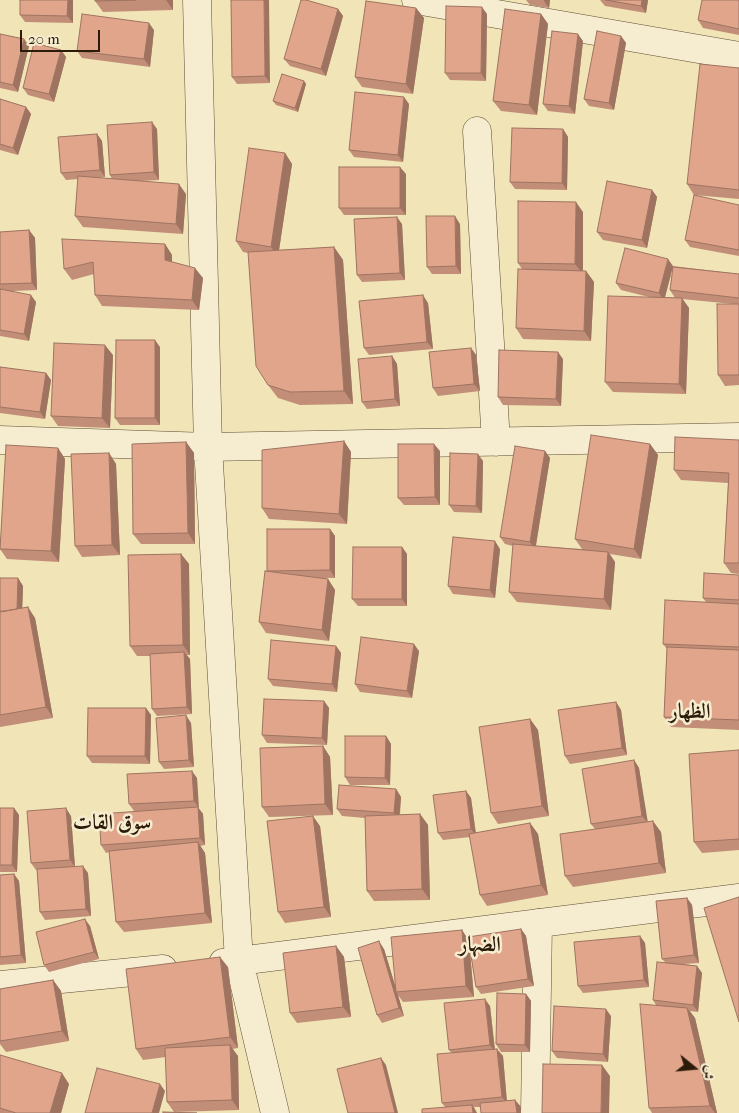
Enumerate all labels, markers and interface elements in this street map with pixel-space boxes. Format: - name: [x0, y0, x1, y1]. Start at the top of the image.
- scale bar: [22, 20, 102, 52]
- text: 20 m: [28, 30, 60, 48]
- district label: الظهار: [669, 700, 711, 726]
- district label: سوق القات: [73, 811, 151, 837]
- district label: الضهار: [459, 933, 501, 959]
- north arrow: [669, 1043, 719, 1093]
- text: ش: [699, 1063, 719, 1082]

